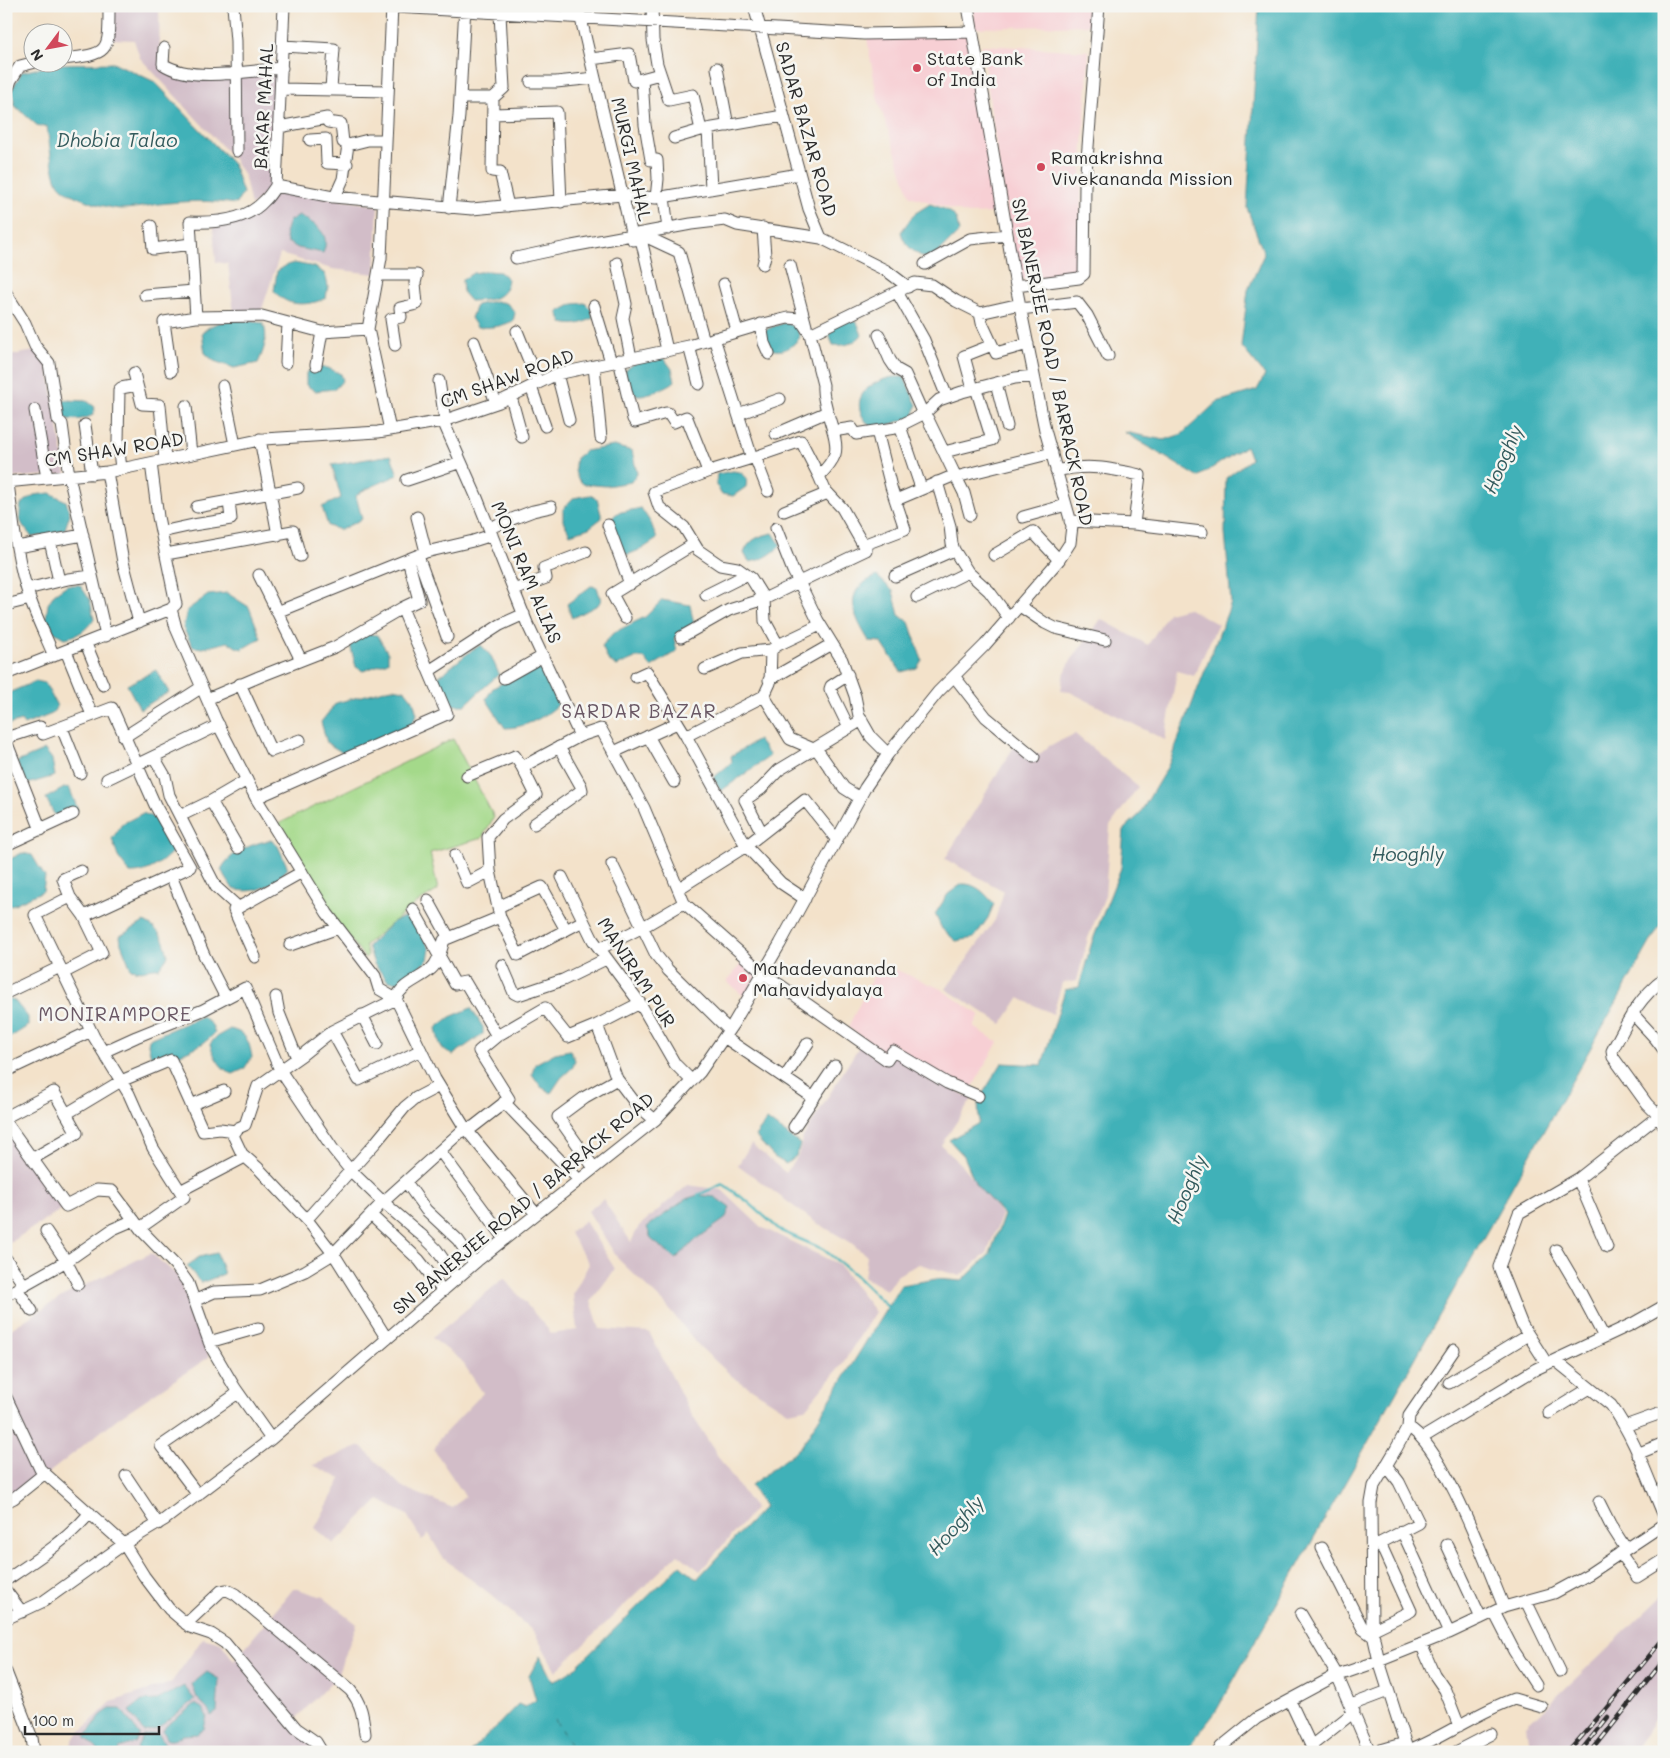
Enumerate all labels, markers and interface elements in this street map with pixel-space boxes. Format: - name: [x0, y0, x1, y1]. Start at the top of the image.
- north arrow: [22, 22, 72, 72]
- street label: SADAR BAZAR ROAD: [771, 39, 843, 219]
- street label: BAKAR MAHAL: [248, 42, 278, 169]
- text: N: [26, 46, 47, 65]
- place label: State Bank of India: [927, 46, 1023, 91]
- marker: State Bank of India: [911, 62, 923, 74]
- street label: MURGI MAHAL: [606, 95, 658, 224]
- water label: Dhobia Talao: [56, 127, 178, 152]
- place label: Ramakrishna Vivekananda Mission: [1051, 145, 1233, 190]
- marker: Ramakrishna Vivekananda Mission: [1035, 161, 1047, 173]
- street label: SN BANERJEE ROAD / BARRACK ROAD: [1007, 196, 1099, 528]
- street label: CM SHAW ROAD: [437, 343, 577, 413]
- water label: Hooghly: [1476, 421, 1528, 497]
- street label: CM SHAW ROAD: [43, 426, 185, 472]
- street label: MONI RAM ALIAS: [486, 497, 568, 647]
- district label: SARDAR BAZAR: [561, 698, 717, 723]
- water label: Hooghly: [1372, 841, 1444, 866]
- street label: MANIRAM PUR: [592, 912, 682, 1032]
- place label: Mahadevananda Mahavidyalaya: [753, 956, 897, 1001]
- marker: Mahadevananda Mahavidyalaya: [737, 972, 749, 984]
- district label: MONIRAMPORE: [38, 1001, 192, 1026]
- street label: SN BANERJEE ROAD / BARRACK ROAD: [387, 1086, 659, 1320]
- water label: Hooghly: [1160, 1151, 1212, 1227]
- water label: Hooghly: [921, 1490, 989, 1560]
- scale bar: [25, 1703, 159, 1735]
- text: 100 m: [32, 1710, 74, 1730]

